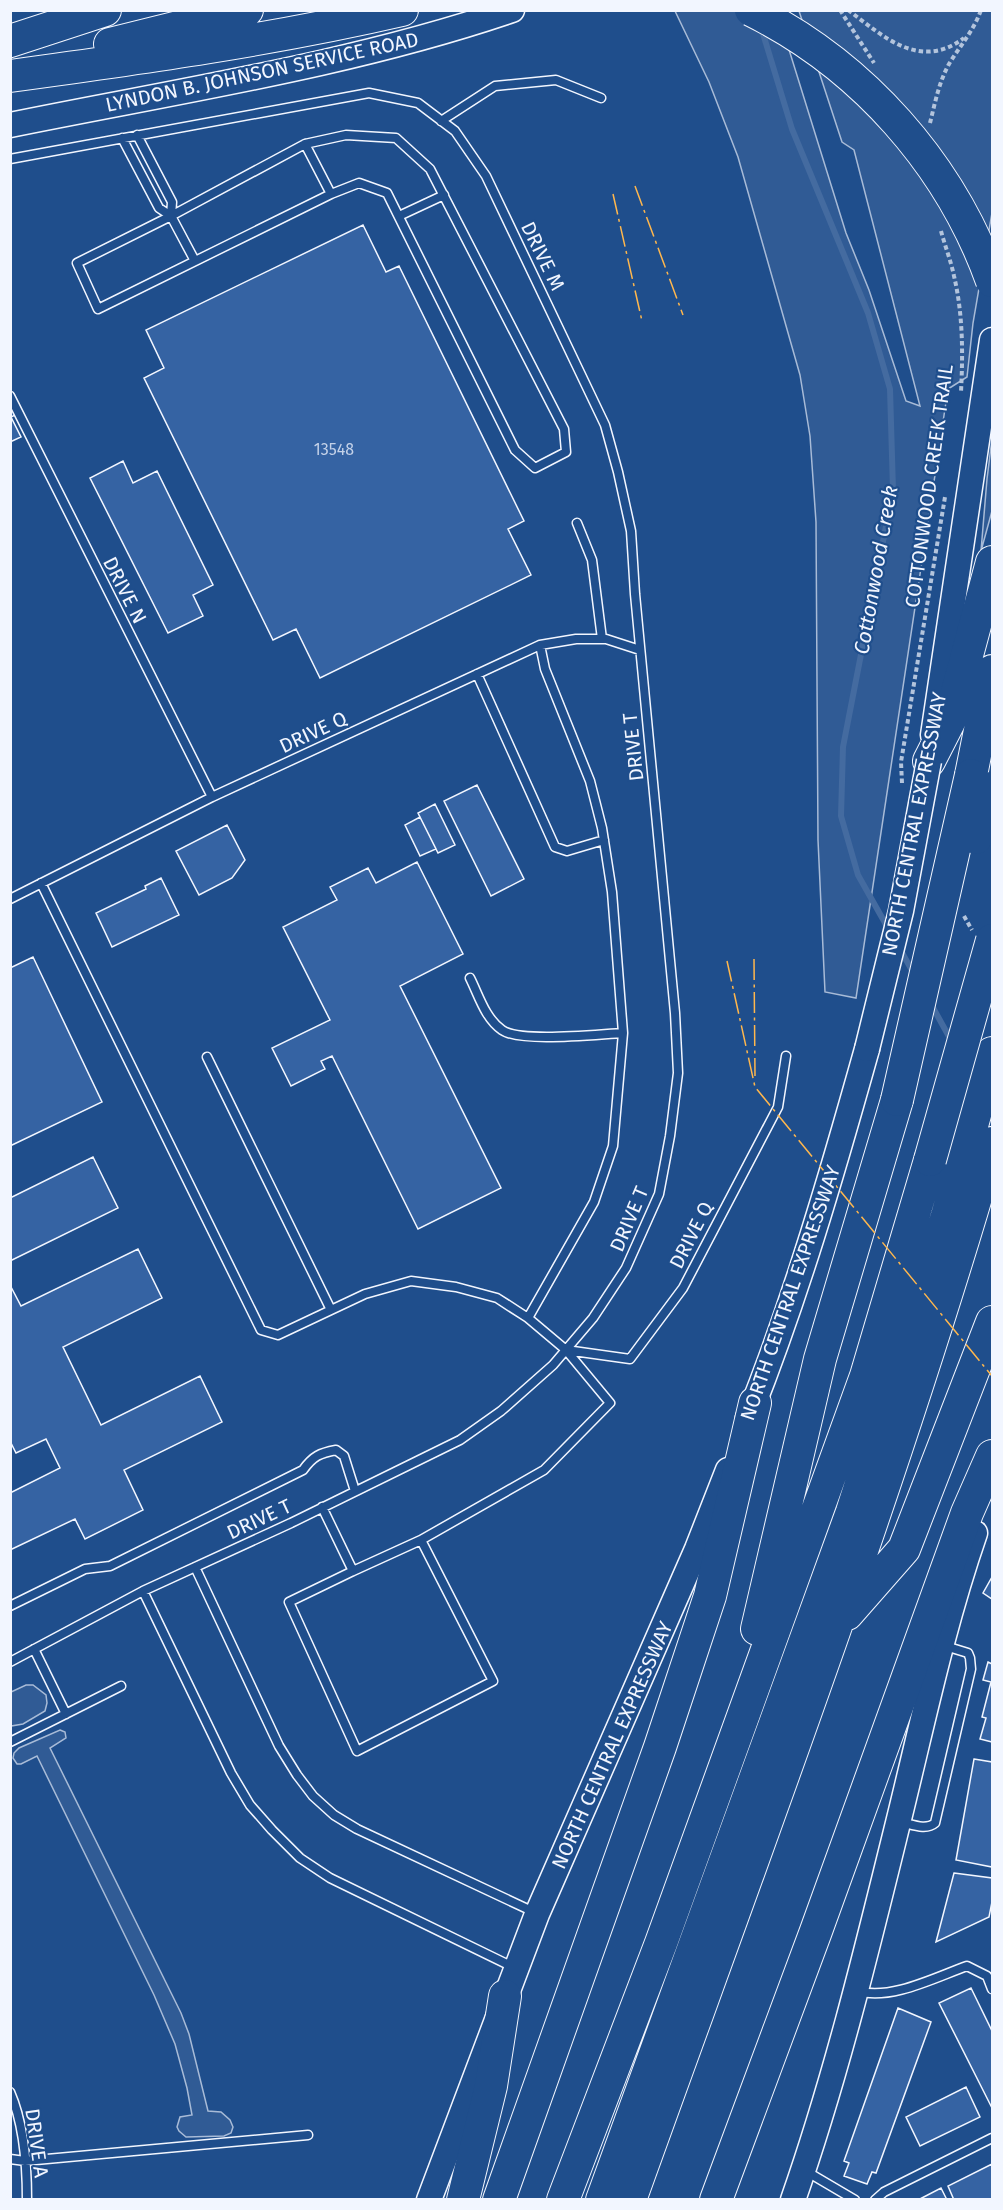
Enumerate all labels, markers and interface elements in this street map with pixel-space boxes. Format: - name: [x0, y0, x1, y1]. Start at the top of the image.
- street label: LYNDON B. JOHNSON SERVICE ROAD: [103, 27, 421, 117]
- street label: DRIVE M: [516, 218, 570, 294]
- street label: COTTONWOOD CREEK TRAIL: [900, 363, 958, 609]
- house number: 13548: [314, 440, 354, 459]
- water label: Cottonwood Creek: [848, 484, 904, 656]
- street label: DRIVE N: [98, 553, 152, 627]
- street label: NORTH CENTRAL EXPRESSWAY: [877, 690, 951, 958]
- street label: DRIVE Q: [275, 706, 351, 758]
- street label: DRIVE T: [617, 711, 649, 782]
- street label: NORTH CENTRAL EXPRESSWAY: [735, 1162, 845, 1424]
- street label: DRIVE T: [605, 1182, 654, 1255]
- street label: DRIVE Q: [664, 1197, 718, 1272]
- street label: DRIVE T: [223, 1493, 296, 1544]
- street label: NORTH CENTRAL EXPRESSWAY: [546, 1618, 678, 1872]
- street label: DRIVE A: [20, 2107, 54, 2180]

